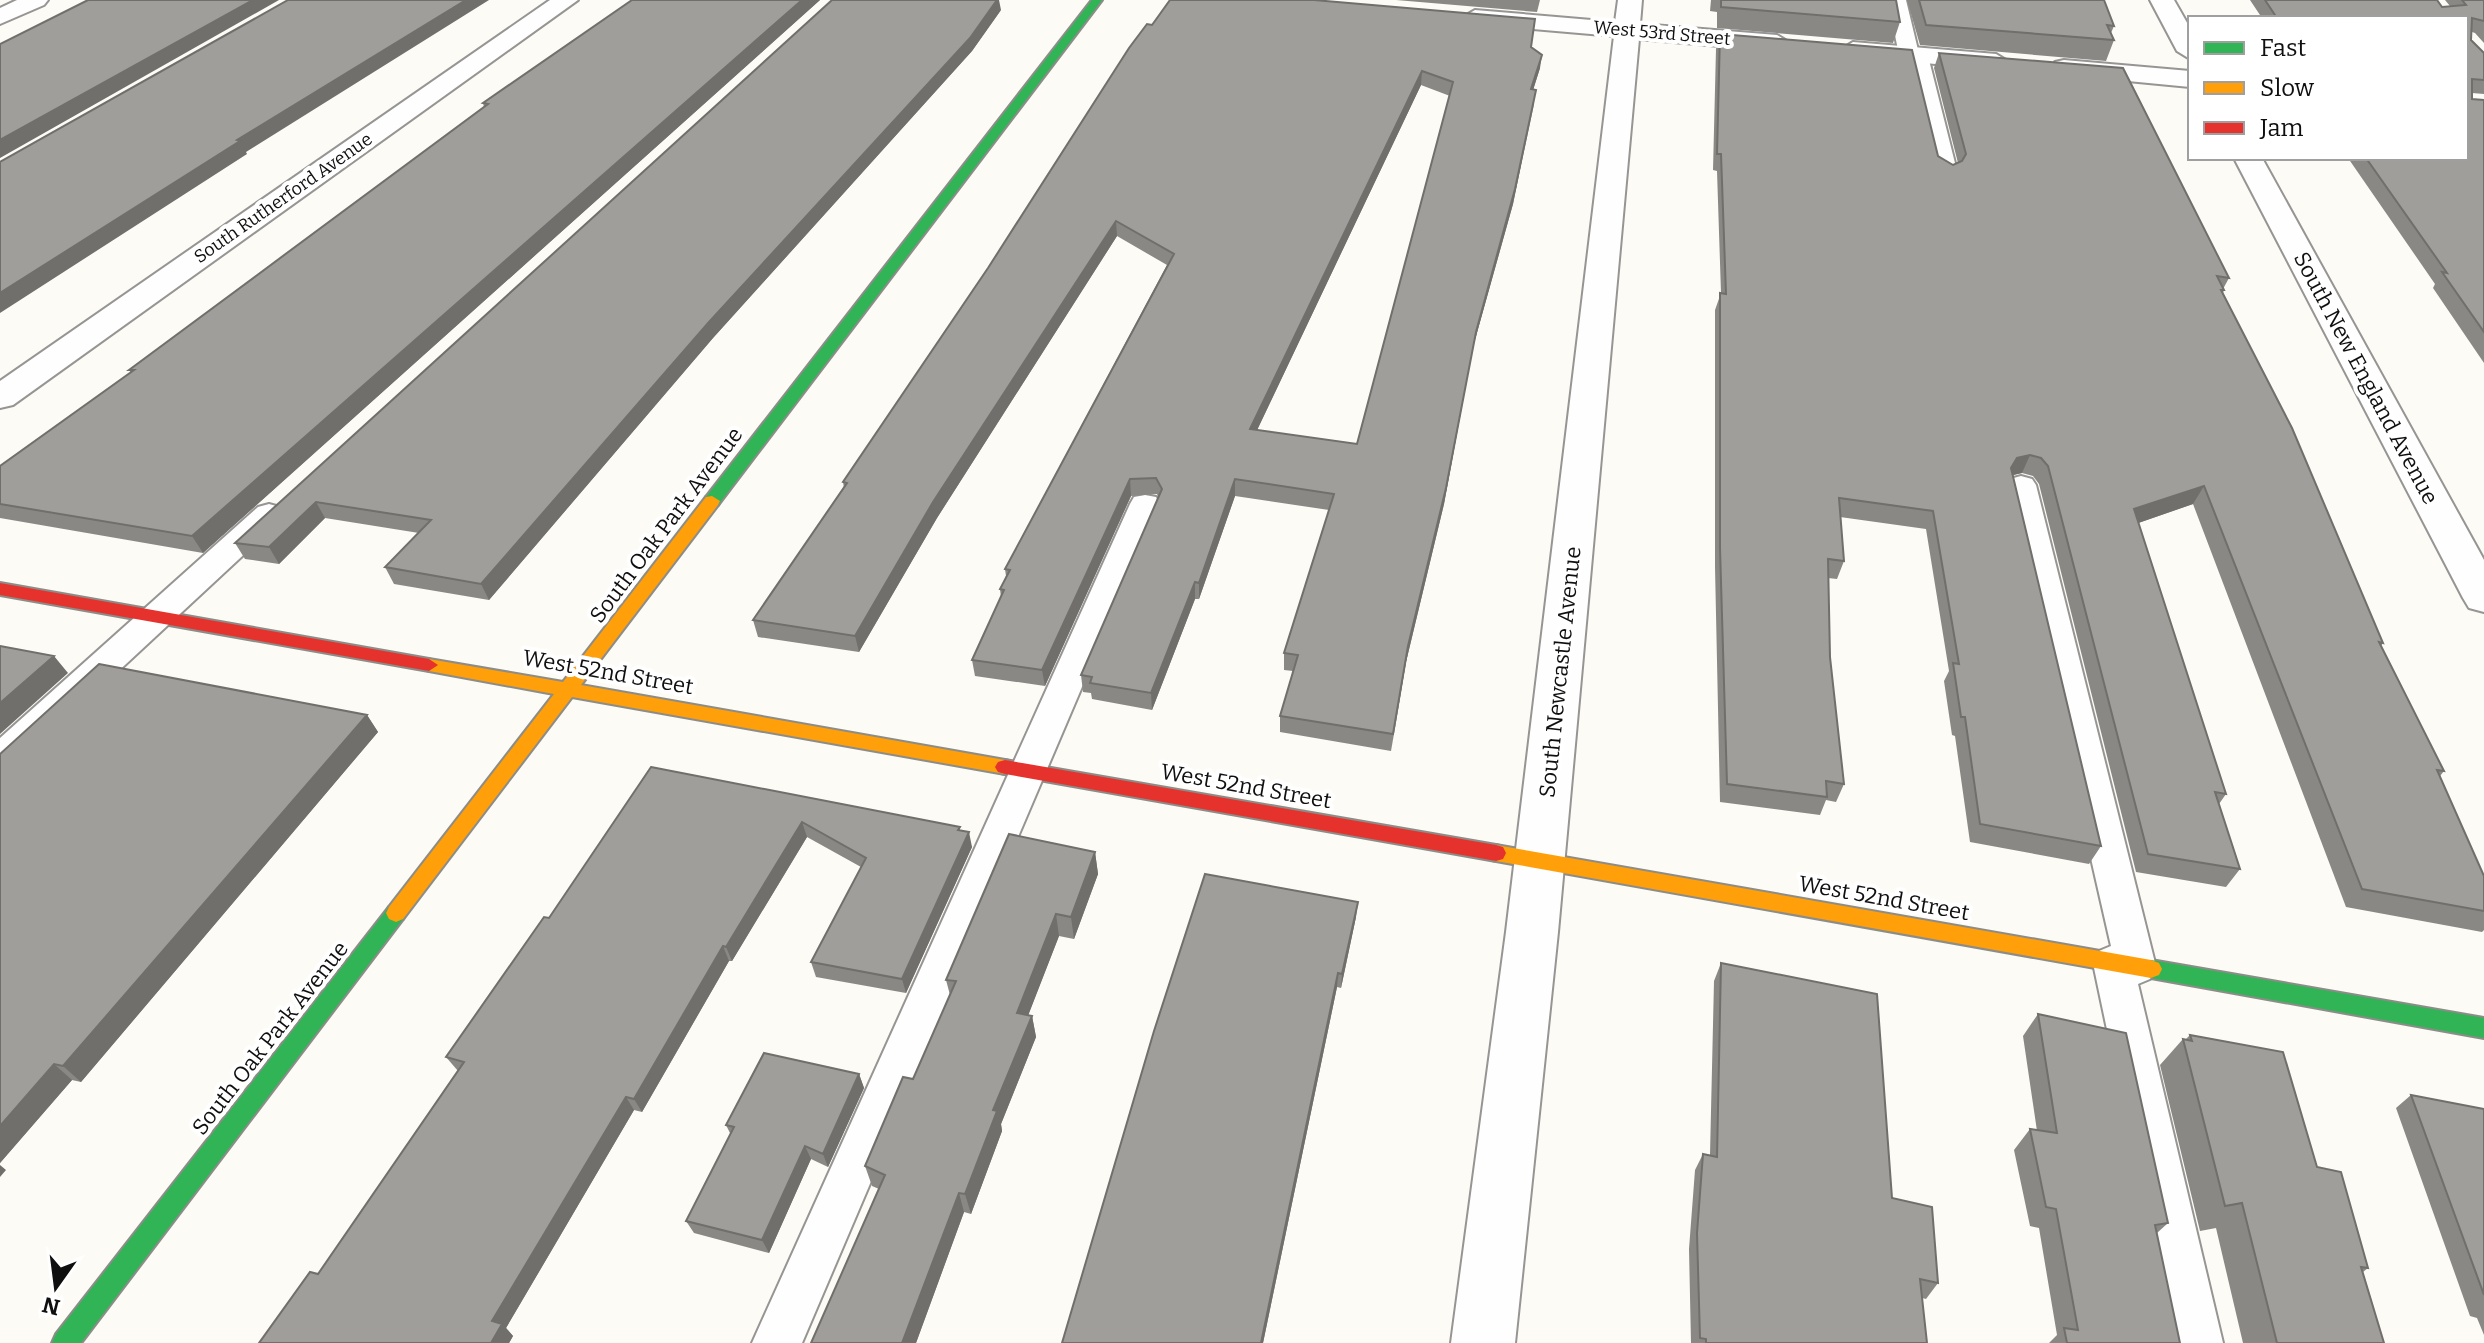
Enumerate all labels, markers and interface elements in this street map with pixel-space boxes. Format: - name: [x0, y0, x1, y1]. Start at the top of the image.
- street label: West 53rd Street: [1593, 16, 1732, 50]
- legend: [2188, 16, 2468, 160]
- text: Fast: [2260, 34, 2306, 62]
- text: Slow: [2260, 74, 2315, 102]
- text: Jam: [2259, 114, 2304, 142]
- street label: South Rutherford Avenue: [190, 128, 376, 268]
- street label: South New England Avenue: [2288, 247, 2444, 509]
- street label: South Oak Park Avenue: [584, 422, 748, 628]
- street label: South Newcastle Avenue: [1533, 545, 1587, 799]
- street label: West 52nd Street: [521, 644, 695, 700]
- street label: West 52nd Street: [1159, 758, 1333, 814]
- street label: West 52nd Street: [1797, 870, 1971, 926]
- street label: South Oak Park Avenue: [186, 936, 354, 1140]
- north arrow: [16, 1247, 96, 1327]
- text: N: [40, 1291, 63, 1321]

